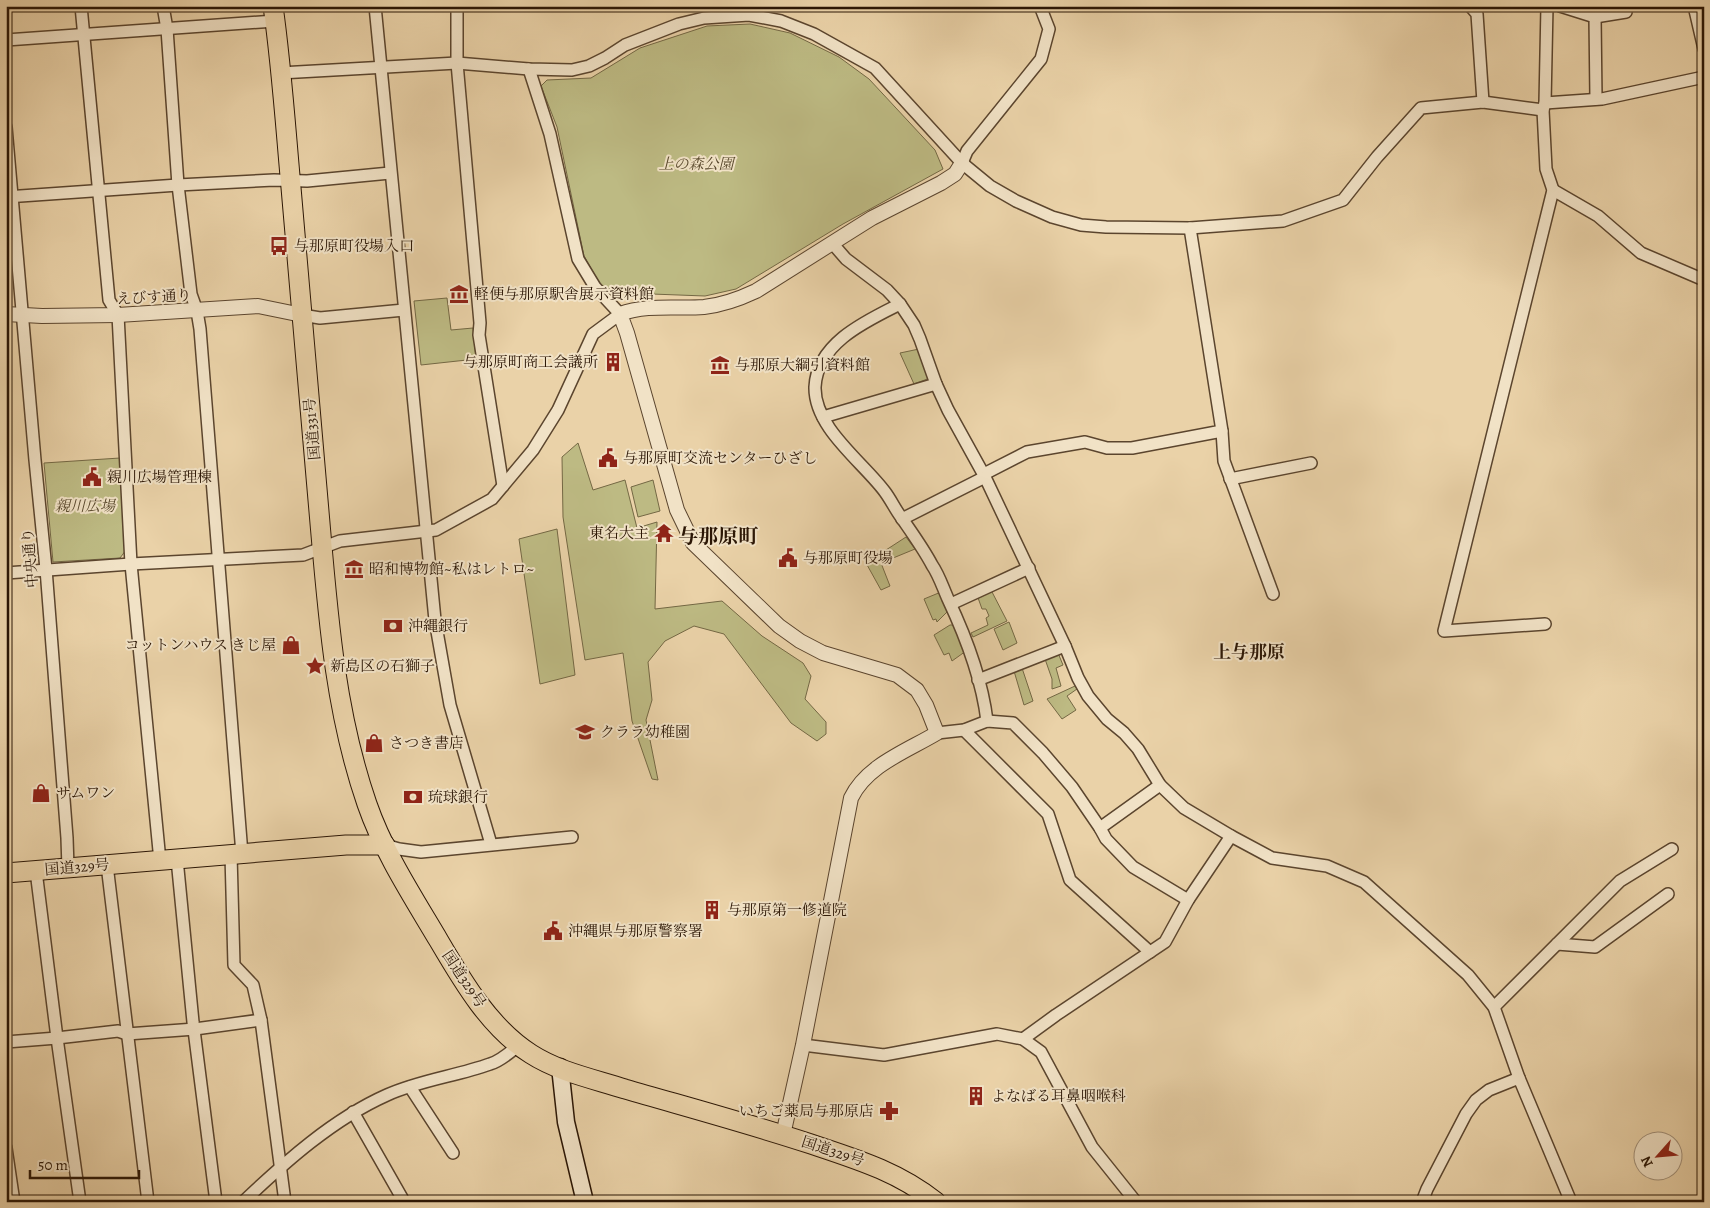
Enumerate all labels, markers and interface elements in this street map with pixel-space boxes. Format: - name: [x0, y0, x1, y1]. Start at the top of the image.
- park label: 上の森公園: [658, 154, 736, 174]
- bus stop icon: 与那原町役場入口: [268, 235, 290, 257]
- place label: 与那原町役場入口: [294, 236, 414, 256]
- museum icon: 軽便与那原駅舎展示資料館: [448, 283, 470, 305]
- place label: 軽便与那原駅舎展示資料館: [474, 284, 654, 304]
- street label: えびす通り: [116, 285, 192, 309]
- building icon: 与那原町商工会議所: [602, 351, 624, 373]
- place label: 与那原町商工会議所: [463, 352, 598, 372]
- museum icon: 与那原大綱引資料館: [709, 354, 731, 376]
- place label: 与那原大綱引資料館: [735, 355, 870, 375]
- street label: 国道331号: [299, 397, 325, 461]
- public building icon: 与那原町交流センターひざし: [597, 447, 619, 469]
- place label: 与那原町交流センターひざし: [623, 448, 817, 468]
- public building icon: 親川広場管理棟: [81, 466, 103, 488]
- place label: 親川広場管理棟: [107, 467, 212, 487]
- park label: 親川広場: [55, 496, 117, 516]
- temple icon: 東名大主: [653, 522, 675, 544]
- place label: 東名大主: [589, 523, 649, 543]
- district label: 与那原町: [678, 523, 759, 550]
- street label: 中央通り: [17, 527, 43, 589]
- public building icon: 与那原町役場: [777, 547, 799, 569]
- place label: 与那原町役場: [803, 548, 893, 568]
- museum icon: 昭和博物館~私はレトロ~: [343, 558, 365, 580]
- place label: 昭和博物館~私はレトロ~: [369, 559, 534, 579]
- bank icon: 沖縄銀行: [382, 615, 404, 637]
- place label: 沖縄銀行: [408, 616, 468, 636]
- shop icon: コットンハウス きじ屋: [280, 634, 302, 656]
- place label: コットンハウス きじ屋: [125, 635, 276, 655]
- district label: 上与那原: [1213, 640, 1285, 664]
- place icon: 新島区の石獅子: [304, 655, 326, 677]
- place label: 新島区の石獅子: [330, 656, 435, 676]
- school or university icon: クララ幼稚園: [574, 721, 596, 743]
- place label: クララ幼稚園: [600, 722, 690, 742]
- shop icon: さつき書店: [363, 732, 385, 754]
- place label: さつき書店: [389, 733, 464, 753]
- shop icon: サムワン: [30, 782, 52, 804]
- place label: サムワン: [56, 783, 115, 803]
- bank icon: 琉球銀行: [402, 786, 424, 808]
- place label: 琉球銀行: [428, 787, 488, 807]
- street label: 国道329号: [44, 854, 110, 880]
- building icon: 与那原第一修道院: [701, 899, 723, 921]
- place label: 与那原第一修道院: [727, 900, 847, 920]
- public building icon: 沖縄県与那原警察署: [542, 920, 564, 942]
- place label: 沖縄県与那原警察署: [568, 921, 703, 941]
- street label: 国道329号: [437, 946, 491, 1012]
- building icon: よなばる耳鼻咽喉科: [965, 1085, 987, 1107]
- place label: よなばる耳鼻咽喉科: [991, 1086, 1126, 1106]
- pharmacy icon: いちご薬局与那原店: [878, 1100, 900, 1122]
- place label: いちご薬局与那原店: [739, 1101, 874, 1121]
- north arrow: [1632, 1130, 1682, 1180]
- street label: 国道329号: [799, 1131, 867, 1171]
- scale bar: [30, 1148, 139, 1180]
- text: N: [1636, 1153, 1658, 1171]
- text: 50 m: [38, 1155, 68, 1175]

